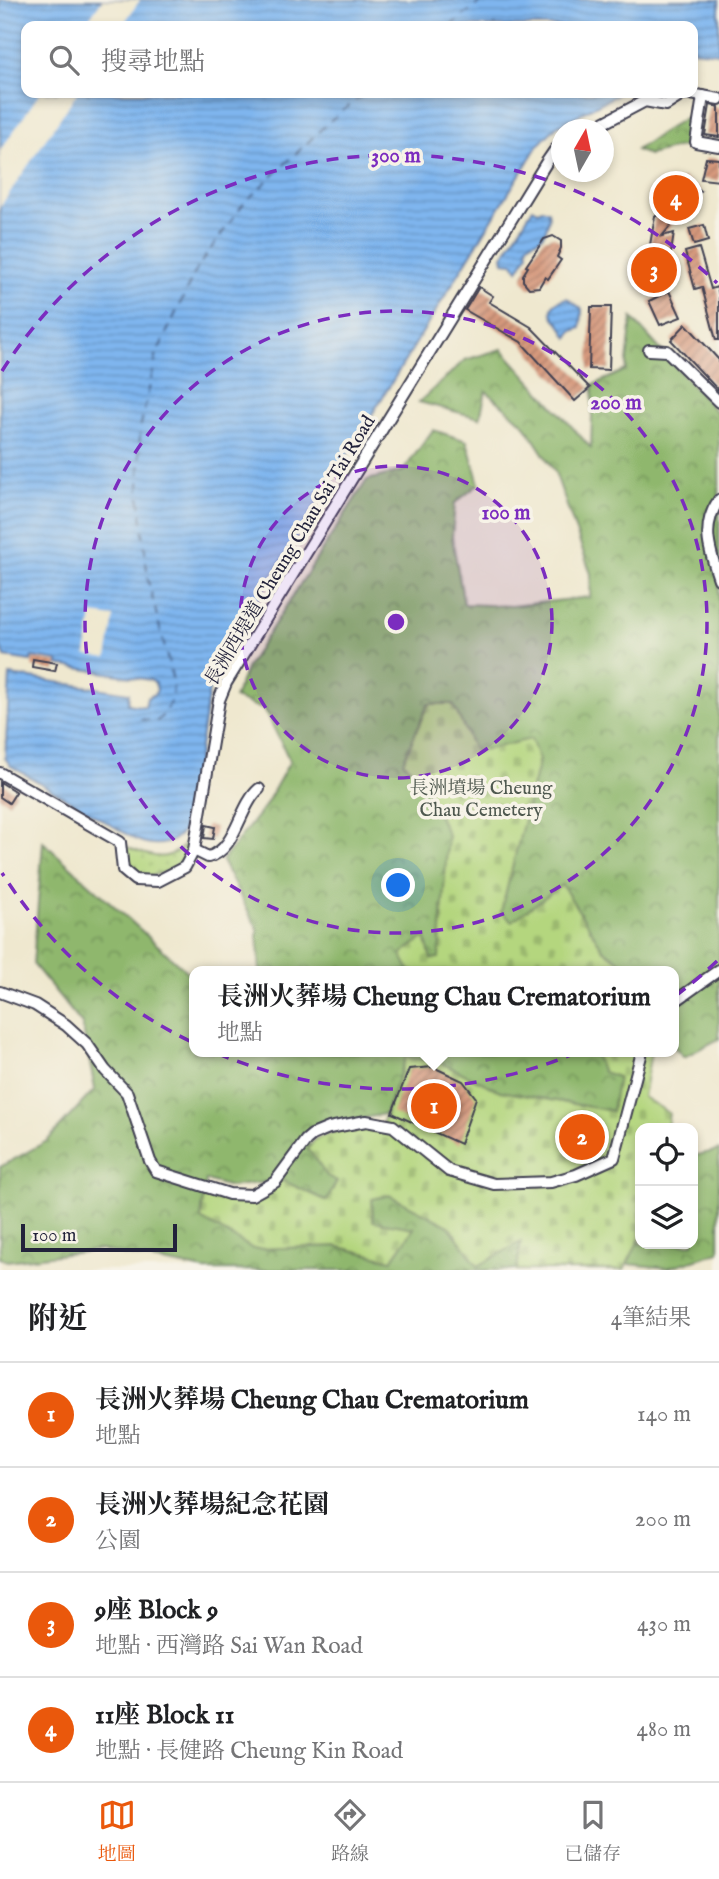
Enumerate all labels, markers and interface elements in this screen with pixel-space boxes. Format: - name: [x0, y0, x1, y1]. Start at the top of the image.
- search box: [21, 21, 698, 98]
- icon: search: [45, 41, 83, 79]
- text: 搜尋地點: [101, 46, 205, 79]
- north arrow: [551, 119, 614, 182]
- text: 300 m: [371, 143, 421, 170]
- pin: 4: [653, 172, 699, 224]
- pin: 3: [631, 244, 677, 296]
- text: 200 m: [590, 390, 642, 417]
- street label: 長洲西堤道 Cheung Chau Sai Tai Road: [200, 410, 382, 691]
- text: 100 m: [481, 500, 531, 527]
- centre of rings: [384, 610, 408, 634]
- park label: 長洲墳場 Cheung Chau Cemetery: [410, 777, 553, 823]
- your location: [381, 868, 415, 902]
- popup: [189, 966, 679, 1057]
- text: 長洲火葬場 Cheung Chau Crematorium: [217, 981, 651, 1014]
- text: 地點: [217, 1019, 263, 1048]
- pin: 1: [411, 1080, 457, 1132]
- pin: 2: [559, 1111, 605, 1163]
- map controls: [635, 1123, 698, 1249]
- button: locate: [635, 1123, 698, 1186]
- button: layers: [635, 1186, 698, 1249]
- scale bar: [21, 1221, 177, 1253]
- text: 100 m: [32, 1224, 76, 1248]
- text: 附近: [28, 1301, 88, 1339]
- text: 4筆結果: [611, 1304, 691, 1333]
- text: 長洲火葬場 Cheung Chau Crematorium: [95, 1384, 529, 1417]
- text: 1: [47, 1400, 55, 1429]
- text: 140 m: [637, 1400, 691, 1429]
- text: 地點: [95, 1422, 141, 1451]
- text: 長洲火葬場紀念花園: [95, 1489, 329, 1522]
- text: 2: [46, 1505, 56, 1534]
- text: 200 m: [635, 1505, 691, 1534]
- text: 公園: [95, 1527, 141, 1556]
- text: 9座 Block 9: [95, 1594, 218, 1627]
- text: 3: [47, 1610, 55, 1639]
- text: 430 m: [637, 1610, 691, 1639]
- text: 地點 · 西灣路 Sai Wan Road: [95, 1632, 363, 1661]
- text: 11座 Block 11: [95, 1699, 234, 1732]
- text: 4: [45, 1715, 57, 1744]
- text: 480 m: [637, 1715, 691, 1744]
- text: 地點 · 長健路 Cheung Kin Road: [95, 1737, 403, 1766]
- tab: 地圖: [98, 1796, 136, 1867]
- tab: 路線: [331, 1796, 369, 1867]
- tab: 已儲存: [564, 1796, 621, 1867]

